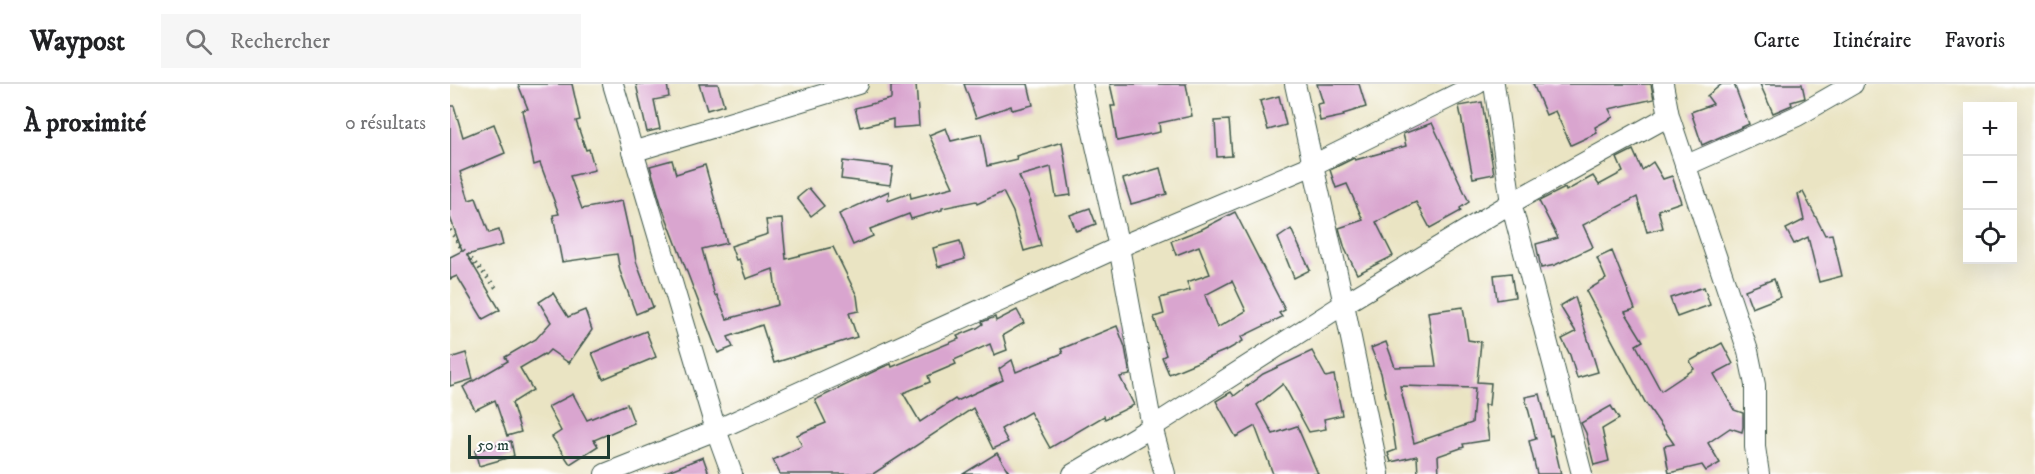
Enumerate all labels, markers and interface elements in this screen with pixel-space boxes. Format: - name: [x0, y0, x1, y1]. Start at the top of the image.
- search box: [161, 14, 581, 68]
- text: Waypost: [30, 24, 125, 59]
- icon: search: [182, 25, 215, 58]
- text: Rechercher: [230, 28, 330, 55]
- text: Carte: [1754, 28, 1800, 54]
- text: Itinéraire: [1833, 28, 1911, 54]
- text: Favoris: [1944, 28, 2005, 54]
- map controls: [1963, 102, 2017, 264]
- button: +: [1963, 102, 2017, 156]
- text: À proximité: [24, 107, 146, 140]
- text: 0 résultats: [345, 111, 426, 136]
- button: −: [1963, 156, 2017, 210]
- button: locate: [1963, 210, 2017, 264]
- scale bar: [468, 432, 610, 460]
- text: 50 m: [477, 435, 509, 455]

